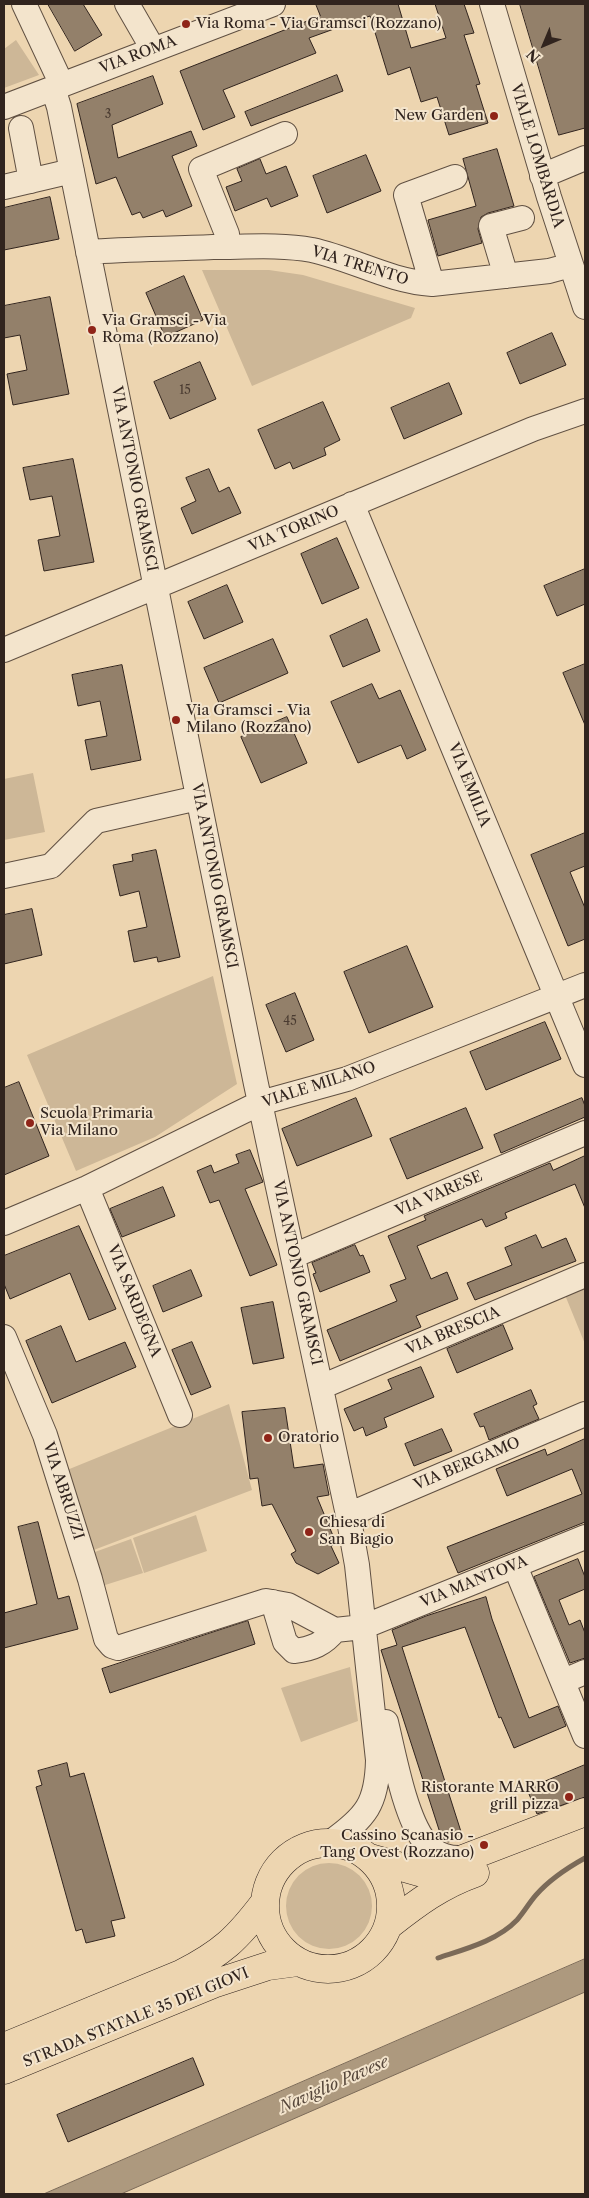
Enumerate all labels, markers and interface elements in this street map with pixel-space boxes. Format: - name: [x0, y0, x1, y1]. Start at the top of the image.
- place label: Via Roma - Via Gramsci (Rozzano): [196, 15, 441, 33]
- marker: Via Roma - Via Gramsci (Rozzano): [180, 18, 192, 30]
- north arrow: [519, 20, 569, 70]
- street label: VIA ROMA: [97, 32, 179, 78]
- text: N: [523, 45, 544, 66]
- street label: VIALE LOMBARDIA: [506, 82, 568, 230]
- place label: New Garden: [394, 107, 484, 125]
- house number: 3: [105, 108, 111, 122]
- marker: New Garden: [488, 110, 500, 122]
- street label: VIA TRENTO: [309, 243, 411, 289]
- place label: Via Gramsci - Via Roma (Rozzano): [102, 312, 227, 347]
- marker: Via Gramsci - Via Roma (Rozzano): [86, 324, 98, 336]
- house number: 15: [179, 384, 191, 398]
- street label: VIA ANTONIO GRAMSCI: [107, 385, 161, 573]
- street label: VIA TORINO: [246, 502, 342, 556]
- place label: Via Gramsci - Via Milano (Rozzano): [186, 702, 311, 737]
- marker: Via Gramsci - Via Milano (Rozzano): [170, 714, 182, 726]
- street label: VIA EMILIA: [444, 740, 494, 830]
- street label: VIA ANTONIO GRAMSCI: [187, 782, 241, 970]
- house number: 45: [283, 1015, 297, 1029]
- street label: VIALE MILANO: [260, 1058, 378, 1112]
- place label: Scuola Primaria Via Milano: [40, 1105, 153, 1140]
- marker: Scuola Primaria Via Milano: [24, 1117, 36, 1129]
- street label: VIA VARESE: [393, 1168, 485, 1220]
- street label: VIA ANTONIO GRAMSCI: [269, 1179, 325, 1367]
- street label: VIA SARDEGNA: [103, 1242, 165, 1360]
- street label: VIA BRESCIA: [403, 1303, 503, 1359]
- place label: Oratorio: [278, 1429, 339, 1447]
- marker: Oratorio: [262, 1432, 274, 1444]
- street label: VIA BERGAMO: [411, 1434, 523, 1494]
- street label: VIA ABRUZZI: [39, 1440, 87, 1542]
- place label: Chiesa di San Biagio: [319, 1514, 394, 1549]
- marker: Chiesa di San Biagio: [303, 1526, 315, 1538]
- street label: VIA MANTOVA: [418, 1552, 530, 1612]
- place label: Ristorante MARRO grill pizza: [421, 1779, 559, 1814]
- marker: Ristorante MARRO grill pizza: [563, 1791, 575, 1803]
- place label: Cassino Scanasio - Tang Ovest (Rozzano): [320, 1827, 474, 1862]
- marker: Cassino Scanasio - Tang Ovest (Rozzano): [478, 1839, 490, 1851]
- street label: STRADA STATALE 35 DEI GIOVI: [20, 1964, 252, 2072]
- water label: Naviglio Pavese: [277, 2052, 391, 2118]

